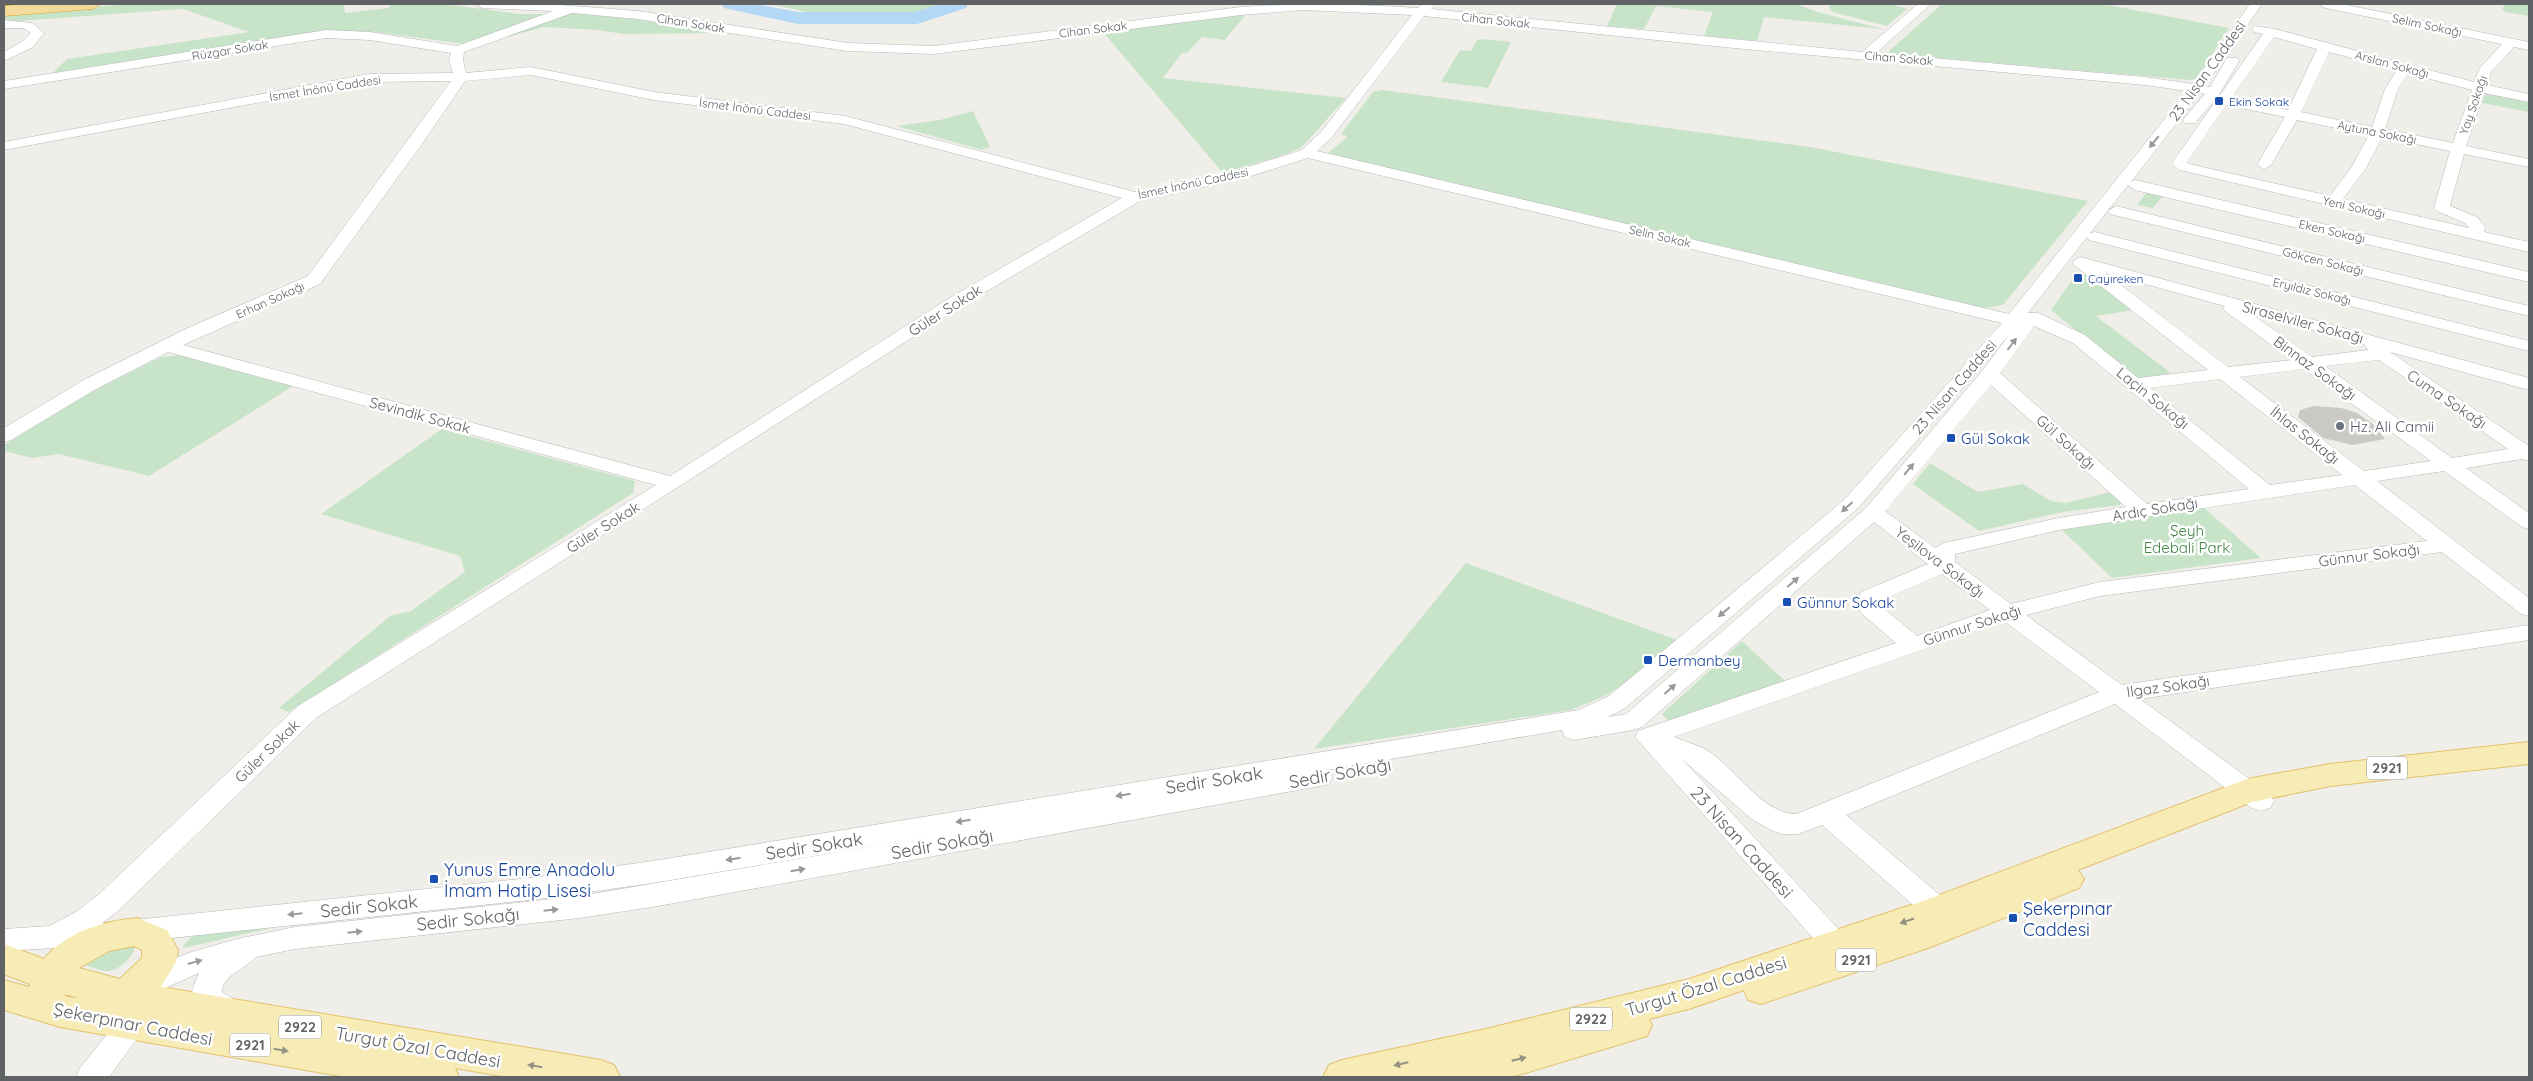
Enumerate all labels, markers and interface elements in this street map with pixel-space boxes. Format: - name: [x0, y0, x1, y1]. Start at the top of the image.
- street label: Cihan Sokak: [1461, 9, 1531, 31]
- street label: Cihan Sokak: [656, 10, 726, 36]
- street label: Selim Sokağı: [2391, 10, 2463, 40]
- street label: Cihan Sokak: [1058, 17, 1128, 41]
- street label: 23 Nisan Caddesi: [2164, 17, 2250, 125]
- street label: Rüzgar Sokak: [191, 37, 269, 63]
- street label: Arslan Sokağı: [2353, 47, 2431, 81]
- street label: Cihan Sokak: [1864, 48, 1934, 68]
- street label: İsmet İnönü Caddesi: [268, 72, 382, 104]
- street label: Yay Sokağı: [2456, 74, 2490, 136]
- place label: Ekin Sokak: [2229, 94, 2289, 109]
- street label: İsmet İnönü Caddesi: [698, 95, 812, 123]
- marker: Ekin Sokak: [2213, 95, 2225, 107]
- street label: Aytuna Sokağı: [2336, 117, 2418, 147]
- one-way arrow: [2149, 135, 2160, 148]
- street label: İsmet İnönü Caddesi: [1136, 164, 1250, 202]
- street label: Yeni Sokağı: [2321, 193, 2387, 221]
- street label: Eken Sokağı: [2297, 216, 2367, 246]
- street label: Selin Sokak: [1628, 222, 1692, 250]
- street label: Gökçen Sokağı: [2281, 244, 2365, 278]
- place label: Çayıreken: [2088, 271, 2144, 286]
- marker: Çayıreken: [2072, 272, 2084, 284]
- street label: Eryıldız Sokağı: [2271, 274, 2353, 308]
- street label: Erhan Sokağı: [233, 278, 307, 322]
- street label: Güler Sokak: [905, 280, 985, 340]
- street label: Sıraselviler Sokağı: [2240, 297, 2366, 347]
- street label: Binnaz Sokağı: [2270, 332, 2360, 404]
- street label: 23 Nisan Caddesi: [1908, 336, 2000, 438]
- one-way arrow: [2007, 338, 2018, 351]
- street label: Laçin Sokağı: [2113, 363, 2193, 433]
- street label: Cuma Sokağı: [2403, 365, 2491, 433]
- street label: Sevindik Sokak: [367, 392, 473, 438]
- street label: İhlas Sokağı: [2266, 402, 2344, 468]
- street label: Gül Sokağı: [2032, 410, 2100, 474]
- place label: Hz. Ali Camii: [2350, 417, 2434, 436]
- marker: Hz. Ali Camii: [2334, 420, 2346, 432]
- place label: Gül Sokak: [1961, 429, 2030, 448]
- marker: Gül Sokak: [1945, 432, 1957, 444]
- one-way arrow: [1903, 464, 1915, 476]
- street label: Ardıç Sokağı: [2111, 493, 2199, 525]
- street label: Güler Sokak: [563, 497, 643, 557]
- one-way arrow: [1842, 501, 1854, 513]
- park label: Şeyh Edebali Park: [2144, 521, 2230, 557]
- street label: Yeşilova Sokağı: [1892, 522, 1988, 602]
- street label: Günnur Sokağı: [2317, 539, 2421, 571]
- one-way arrow: [1786, 576, 1798, 588]
- place label: Günnur Sokak: [1797, 593, 1894, 612]
- marker: Günnur Sokak: [1781, 596, 1793, 608]
- street label: Günnur Sokağı: [1921, 600, 2023, 650]
- one-way arrow: [1717, 607, 1730, 618]
- place label: Dermanbey: [1658, 651, 1741, 670]
- marker: Dermanbey: [1642, 654, 1654, 666]
- street label: Ilgaz Sokağı: [2125, 671, 2211, 701]
- one-way arrow: [1663, 683, 1676, 694]
- street label: Güler Sokak: [230, 715, 304, 787]
- street label: Sedir Sokağı: [1287, 753, 1393, 793]
- road number: 2921: [2367, 756, 2407, 780]
- street label: Sedir Sokak: [1164, 761, 1264, 799]
- street label: 23 Nisan Caddesi: [1686, 781, 1798, 903]
- one-way arrow: [1115, 791, 1131, 799]
- one-way arrow: [954, 818, 970, 826]
- street label: Sedir Sokağı: [889, 824, 995, 864]
- street label: Sedir Sokak: [764, 827, 864, 865]
- one-way arrow: [725, 856, 741, 864]
- place label: Yunus Emre Anadolu İmam Hatip Lisesi: [444, 858, 615, 902]
- one-way arrow: [790, 866, 806, 874]
- marker: Yunus Emre Anadolu İmam Hatip Lisesi: [428, 873, 440, 885]
- street label: Sedir Sokak: [319, 889, 419, 923]
- place label: Şekerpınar Caddesi: [2023, 897, 2113, 941]
- street label: Sedir Sokağı: [415, 902, 521, 936]
- one-way arrow: [543, 906, 559, 914]
- one-way arrow: [286, 910, 302, 918]
- marker: Şekerpınar Caddesi: [2007, 912, 2019, 924]
- one-way arrow: [1899, 917, 1914, 925]
- one-way arrow: [347, 928, 363, 936]
- road number: 2921: [1836, 948, 1876, 972]
- street label: Turgut Özal Caddesi: [1623, 951, 1789, 1021]
- one-way arrow: [188, 957, 203, 965]
- street label: Şekerpınar Caddesi: [52, 997, 214, 1051]
- road number: 2922: [1570, 1008, 1612, 1030]
- road number: 2922: [279, 1016, 321, 1038]
- street label: Turgut Özal Caddesi: [334, 1021, 502, 1073]
- road number: 2921: [230, 1034, 270, 1056]
- one-way arrow: [273, 1047, 289, 1055]
- one-way arrow: [1511, 1055, 1526, 1063]
- one-way arrow: [1394, 1060, 1409, 1068]
- one-way arrow: [527, 1062, 543, 1070]

